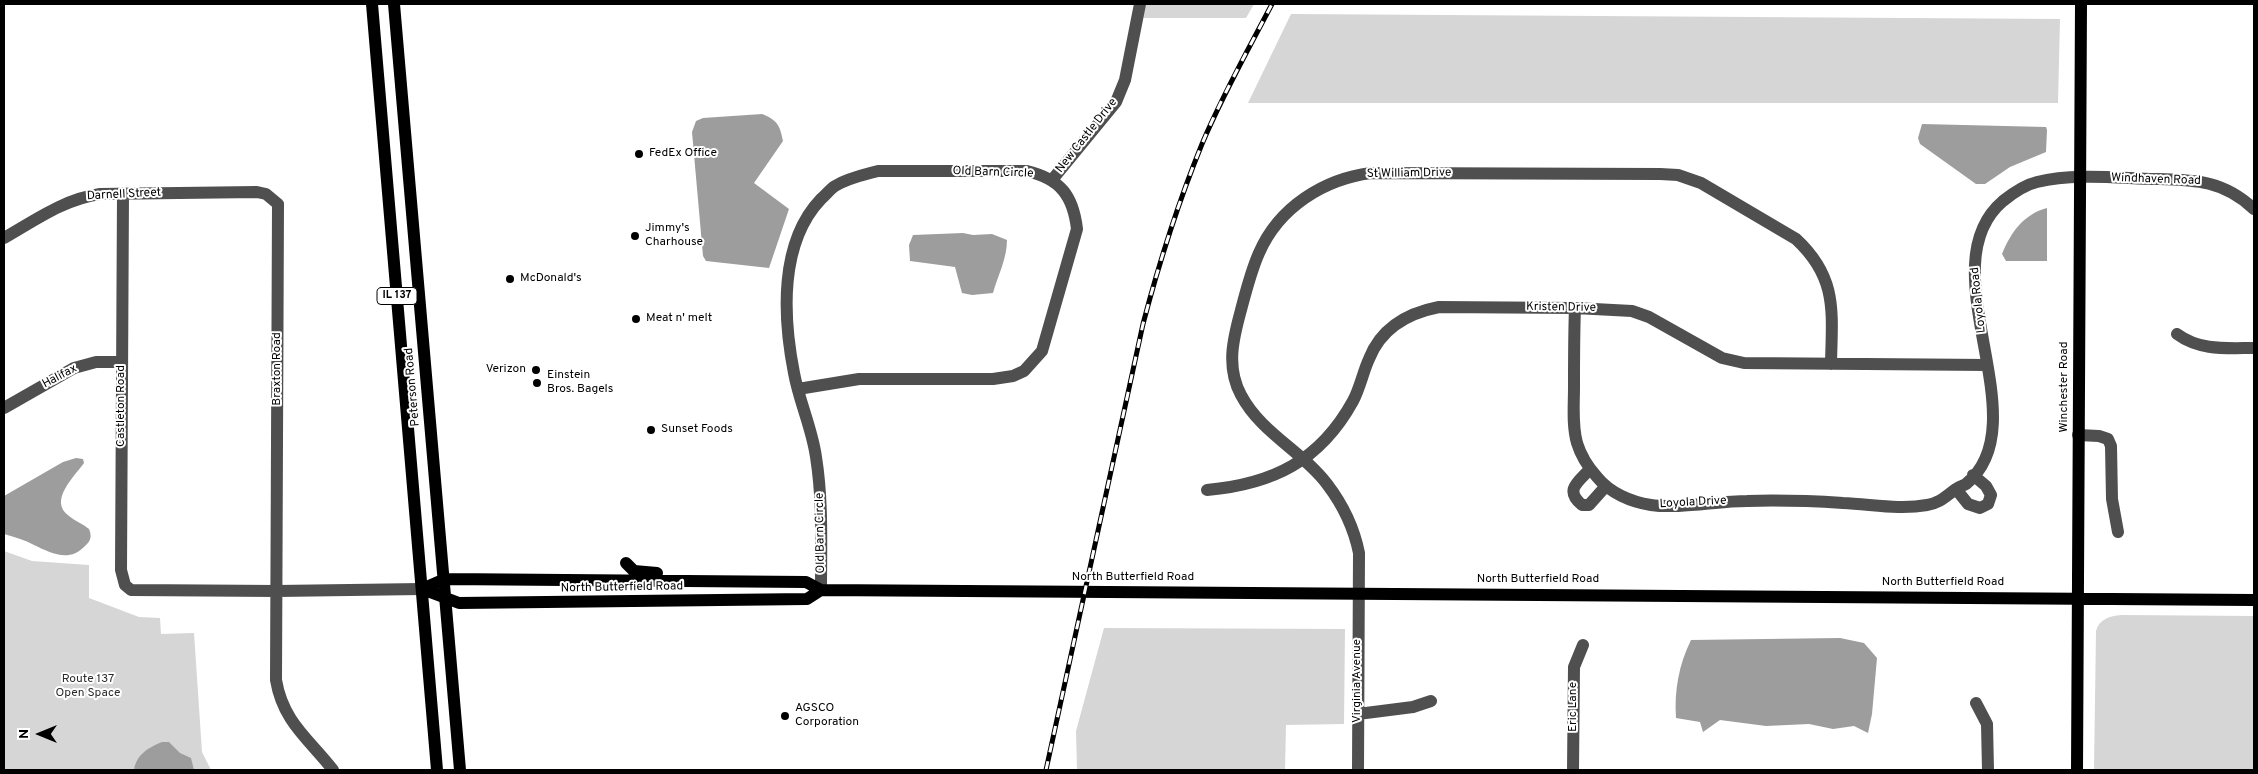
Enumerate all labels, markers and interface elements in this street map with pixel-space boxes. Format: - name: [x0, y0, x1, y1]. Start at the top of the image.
- street label: New Castle Drive: [1053, 96, 1121, 176]
- place label: FedEx Office: [649, 147, 717, 161]
- marker: FedEx Office: [633, 148, 645, 160]
- street label: Old Barn Circle: [952, 164, 1034, 182]
- street label: St William Drive: [1366, 166, 1452, 182]
- street label: Windhaven Road: [2111, 171, 2201, 189]
- street label: Darnell Street: [86, 186, 162, 204]
- place label: Jimmy's Charhouse: [645, 222, 703, 250]
- marker: Jimmy's Charhouse: [629, 230, 641, 242]
- street label: Loyola Road: [1968, 266, 1990, 334]
- place label: McDonald's: [520, 272, 582, 286]
- marker: McDonald's: [504, 273, 516, 285]
- road number: IL 137: [377, 288, 417, 304]
- street label: Kristen Drive: [1526, 300, 1596, 316]
- place label: Meat n' melt: [646, 312, 712, 326]
- marker: Meat n' melt: [630, 313, 642, 325]
- street label: Braxton Road: [271, 332, 285, 406]
- street label: Winchester Road: [2058, 341, 2072, 433]
- street label: Peterson Road: [402, 347, 424, 427]
- street label: Halifax: [40, 362, 80, 392]
- place label: Verizon: [486, 363, 526, 377]
- marker: Verizon: [530, 364, 542, 376]
- street label: Castleton Road: [115, 365, 129, 447]
- place label: Einstein Bros. Bagels: [547, 369, 613, 397]
- marker: Einstein Bros. Bagels: [531, 377, 543, 389]
- place label: Sunset Foods: [661, 423, 733, 437]
- marker: Sunset Foods: [645, 424, 657, 436]
- street label: Old Barn Circle: [813, 492, 829, 574]
- street label: Loyola Drive: [1659, 494, 1727, 512]
- street label: North Butterfield Road: [1072, 571, 1194, 585]
- street label: North Butterfield Road: [1477, 573, 1599, 587]
- street label: North Butterfield Road: [1882, 576, 2004, 590]
- street label: North Butterfield Road: [561, 580, 683, 596]
- street label: Virginia Avenue: [1351, 639, 1365, 723]
- park label: Route 137 Open Space: [55, 673, 121, 701]
- street label: Eric Lane: [1567, 682, 1581, 732]
- place label: AGSCO Corporation: [795, 702, 859, 730]
- north arrow: [15, 709, 65, 759]
- marker: AGSCO Corporation: [779, 710, 791, 722]
- text: N: [16, 729, 33, 739]

